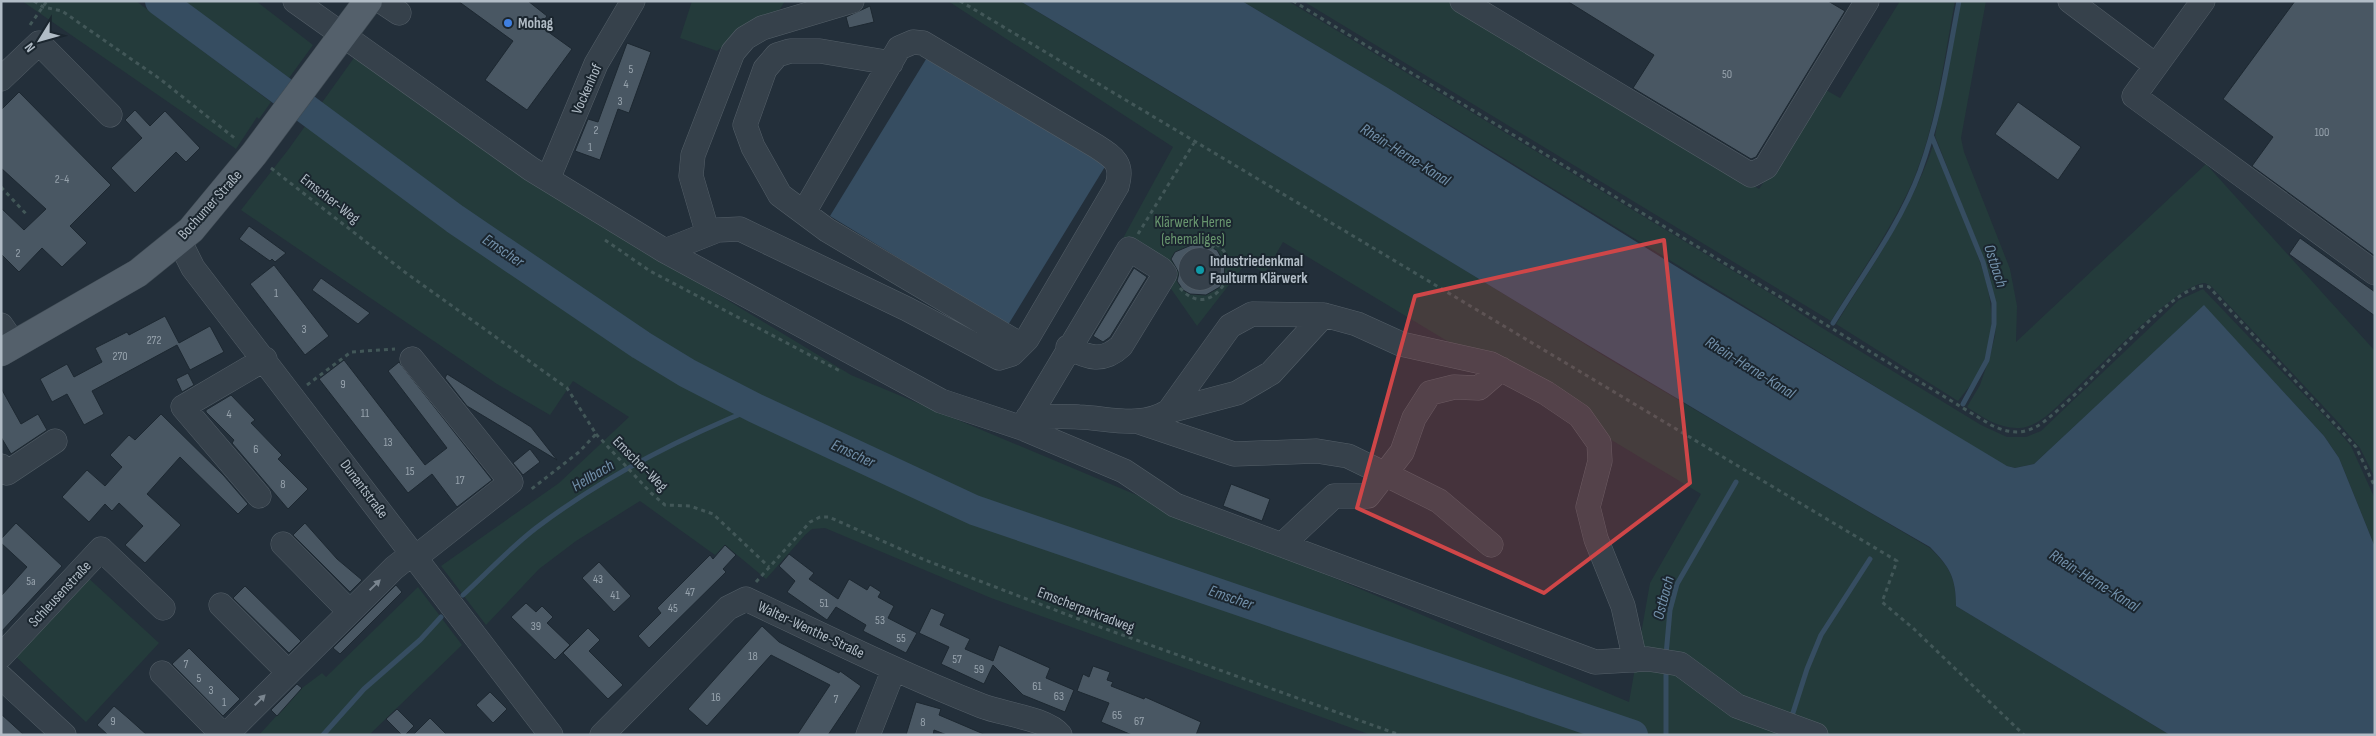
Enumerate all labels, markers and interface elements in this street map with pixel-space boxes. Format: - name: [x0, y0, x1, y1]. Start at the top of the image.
- place label: Mohag: [518, 14, 554, 33]
- north arrow: [15, 15, 65, 65]
- marker: Mohag: [502, 17, 514, 29]
- text: N: [21, 39, 39, 56]
- street label: Vockenhof: [567, 60, 607, 117]
- house number: 5: [629, 62, 634, 77]
- house number: 50: [1722, 67, 1732, 82]
- house number: 4: [623, 77, 629, 92]
- house number: 3: [617, 94, 623, 109]
- water label: Rhein-Herne-Kanal: [1357, 120, 1454, 191]
- house number: 2: [594, 123, 599, 138]
- house number: 100: [2315, 125, 2329, 140]
- house number: 1: [588, 140, 593, 155]
- street label: Bochumer Straße: [174, 166, 246, 244]
- street label: Emscher-Weg: [296, 170, 364, 228]
- house number: 2-4: [55, 172, 69, 187]
- park label: Klärwerk Herne (ehemaliges): [1154, 213, 1232, 249]
- water label: Emscher: [479, 230, 528, 272]
- water label: Ostbach: [1979, 242, 2011, 290]
- house number: 2: [16, 246, 21, 261]
- place label: Industriedenkmal Faulturm Klärwerk: [1210, 252, 1308, 288]
- marker: Industriedenkmal Faulturm Klärwerk: [1194, 264, 1206, 276]
- house number: 1: [274, 286, 279, 301]
- house number: 3: [301, 322, 307, 337]
- house number: 272: [147, 333, 161, 348]
- water label: Rhein-Herne-Kanal: [1702, 333, 1799, 404]
- house number: 270: [112, 349, 128, 364]
- house number: 9: [340, 377, 346, 392]
- house number: 11: [361, 406, 370, 421]
- house number: 4: [226, 407, 232, 422]
- street label: Emscher-Weg: [608, 432, 672, 496]
- house number: 13: [383, 435, 393, 450]
- water label: Emscher: [828, 436, 878, 473]
- house number: 6: [253, 442, 259, 457]
- street label: Dunantstraße: [336, 456, 392, 522]
- water label: Hellbach: [568, 456, 618, 496]
- house number: 15: [405, 464, 415, 479]
- house number: 17: [456, 473, 465, 488]
- house number: 8: [280, 477, 286, 492]
- water label: Rhein-Herne-Kanal: [2046, 546, 2143, 617]
- street label: Schleusenstraße: [24, 557, 96, 631]
- house number: 43: [593, 572, 603, 587]
- house number: 5a: [26, 574, 36, 589]
- water label: Ostbach: [1649, 574, 1679, 622]
- one-way arrow: [369, 580, 381, 592]
- water label: Emscher: [1206, 582, 1256, 615]
- street label: Emscherparkradweg: [1035, 583, 1137, 637]
- house number: 47: [685, 585, 695, 600]
- house number: 41: [610, 588, 620, 603]
- house number: 51: [819, 596, 829, 611]
- street label: Walter-Wenthe-Straße: [755, 597, 867, 663]
- house number: 45: [668, 601, 678, 616]
- house number: 53: [875, 613, 885, 628]
- house number: 39: [531, 619, 541, 634]
- house number: 55: [896, 631, 906, 646]
- house number: 18: [748, 649, 758, 664]
- house number: 57: [952, 652, 962, 667]
- house number: 7: [184, 657, 189, 672]
- house number: 59: [974, 662, 984, 677]
- house number: 5: [197, 671, 202, 686]
- house number: 61: [1032, 679, 1043, 694]
- house number: 3: [208, 683, 214, 698]
- house number: 63: [1054, 689, 1064, 704]
- house number: 16: [711, 690, 721, 705]
- house number: 7: [834, 692, 839, 707]
- one-way arrow: [254, 694, 266, 706]
- house number: 1: [222, 695, 227, 710]
- house number: 65: [1112, 708, 1122, 723]
- house number: 9: [110, 714, 116, 729]
- house number: 67: [1134, 714, 1144, 729]
- house number: 8: [920, 715, 926, 730]

